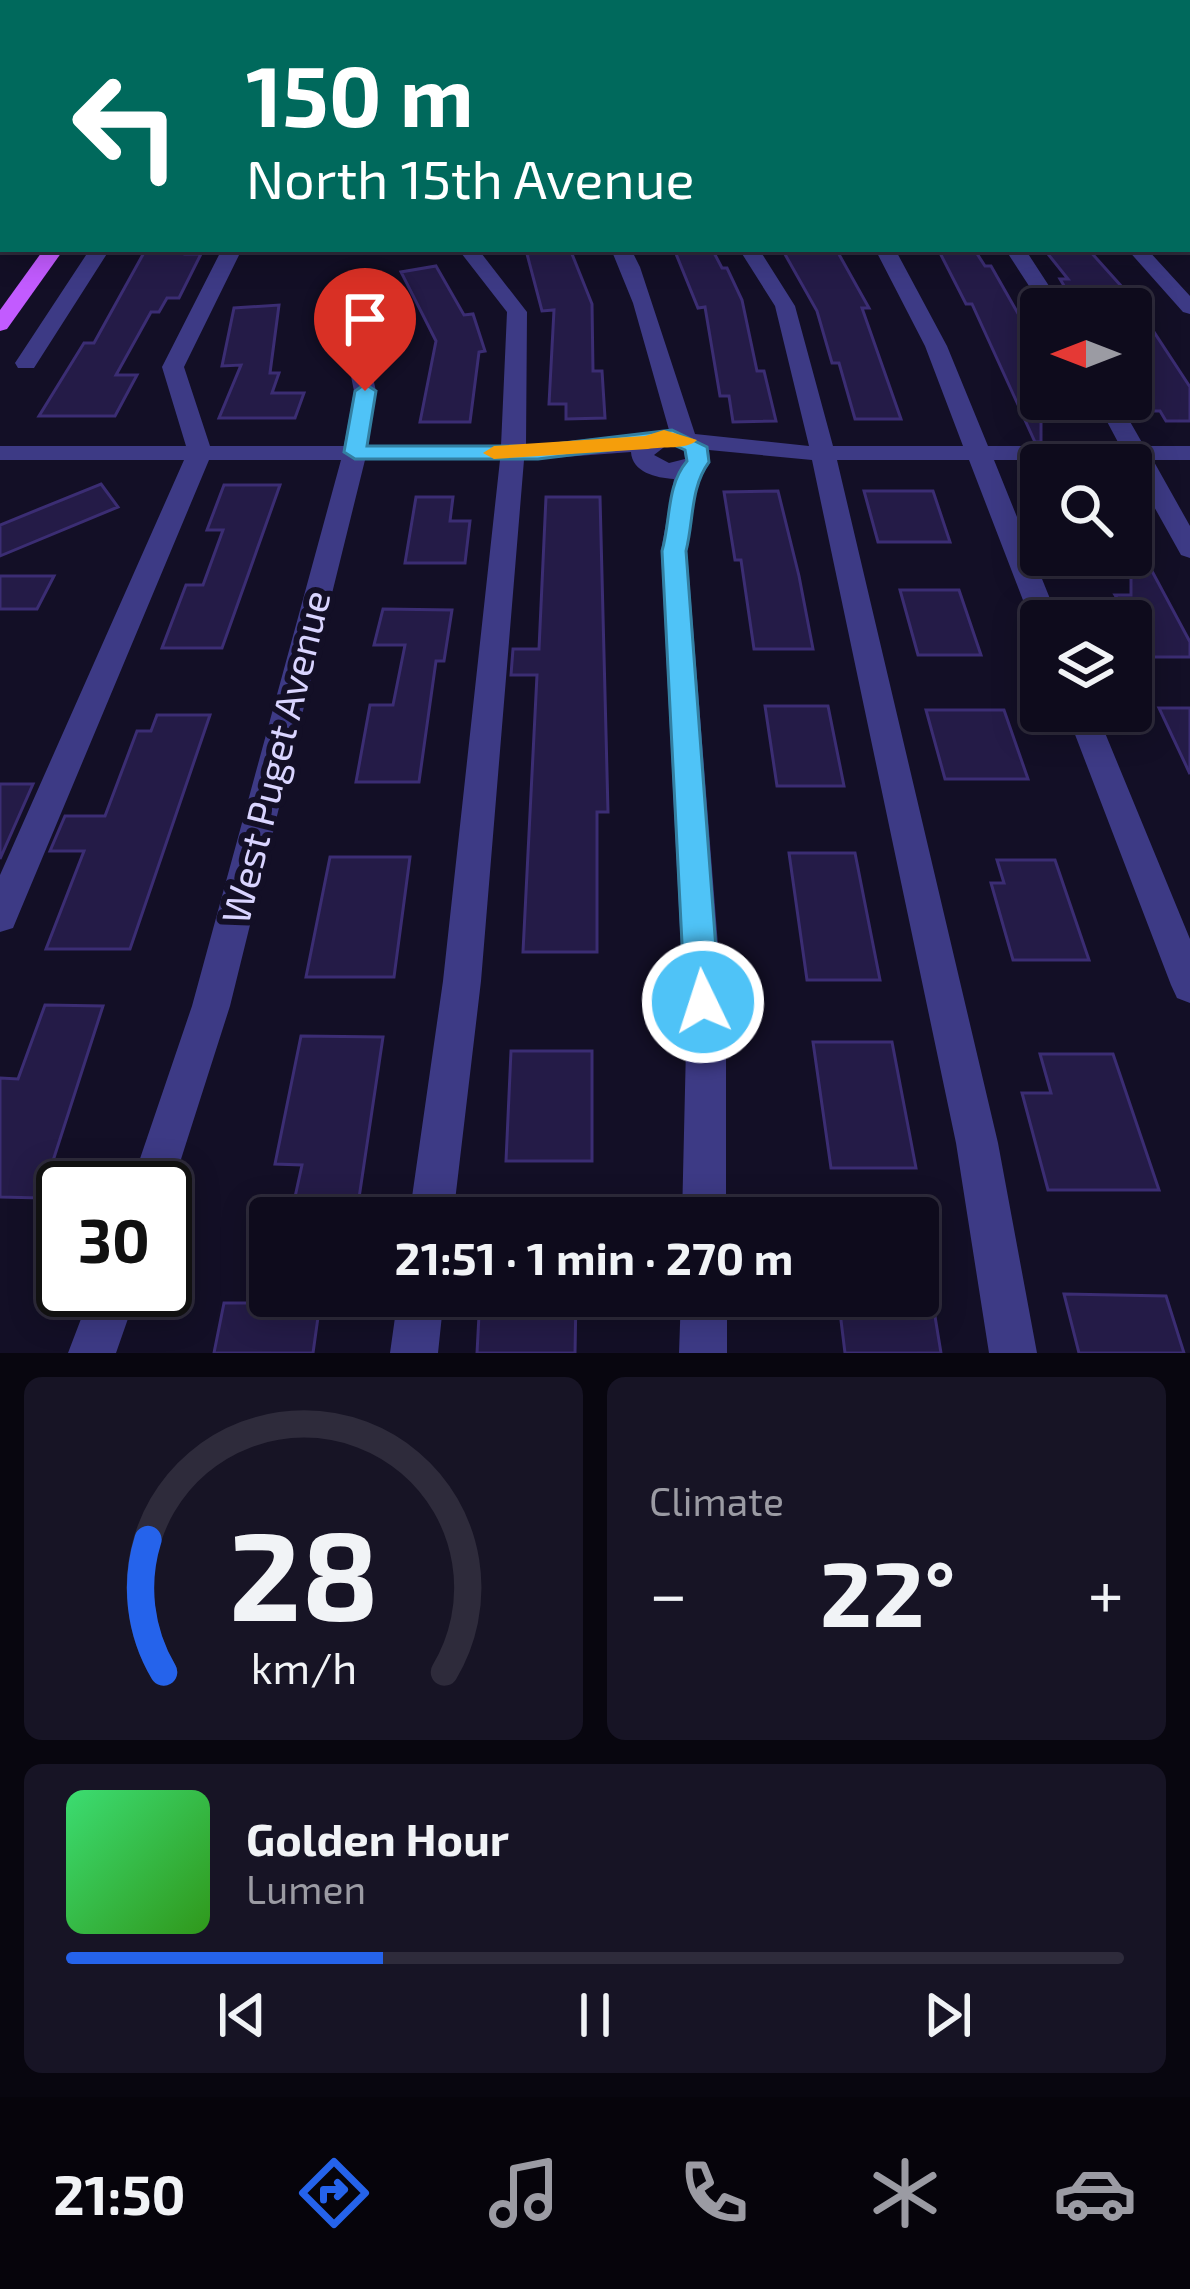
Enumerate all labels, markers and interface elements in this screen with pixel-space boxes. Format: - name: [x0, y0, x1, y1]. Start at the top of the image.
- text: 150 m: [246, 43, 474, 144]
- icon: left: [48, 48, 204, 204]
- text: North 15th Avenue: [246, 145, 694, 210]
- pin: [314, 268, 416, 391]
- icon: arrive: [332, 286, 398, 352]
- north arrow: [1020, 288, 1152, 420]
- map controls: [1020, 288, 1152, 732]
- button: search: [1020, 444, 1152, 576]
- street label: West Puget Avenue: [210, 585, 339, 928]
- button: layers: [1020, 600, 1152, 732]
- position arrow: [640, 939, 766, 1065]
- speed limit sign: 30: [36, 1161, 192, 1317]
- text: 21:51 · 1 min · 270 m: [395, 1230, 793, 1284]
- text: Climate: [649, 1477, 784, 1524]
- text: 28: [228, 1496, 379, 1646]
- text: 22°: [820, 1537, 955, 1645]
- text: −: [649, 1552, 688, 1631]
- text: +: [1088, 1552, 1124, 1631]
- text: km/h: [250, 1640, 357, 1692]
- text: Golden Hour: [246, 1811, 509, 1865]
- text: Lumen: [246, 1865, 366, 1912]
- icon: previous: [209, 1982, 275, 2048]
- icon: pause: [562, 1982, 628, 2048]
- icon: next: [915, 1982, 981, 2048]
- icon: directions: [292, 2151, 376, 2235]
- icon: music: [482, 2151, 566, 2235]
- icon: phone: [672, 2151, 756, 2235]
- icon: climate: [863, 2151, 947, 2235]
- icon: car: [1053, 2151, 1137, 2235]
- text: 21:50: [53, 2161, 186, 2226]

